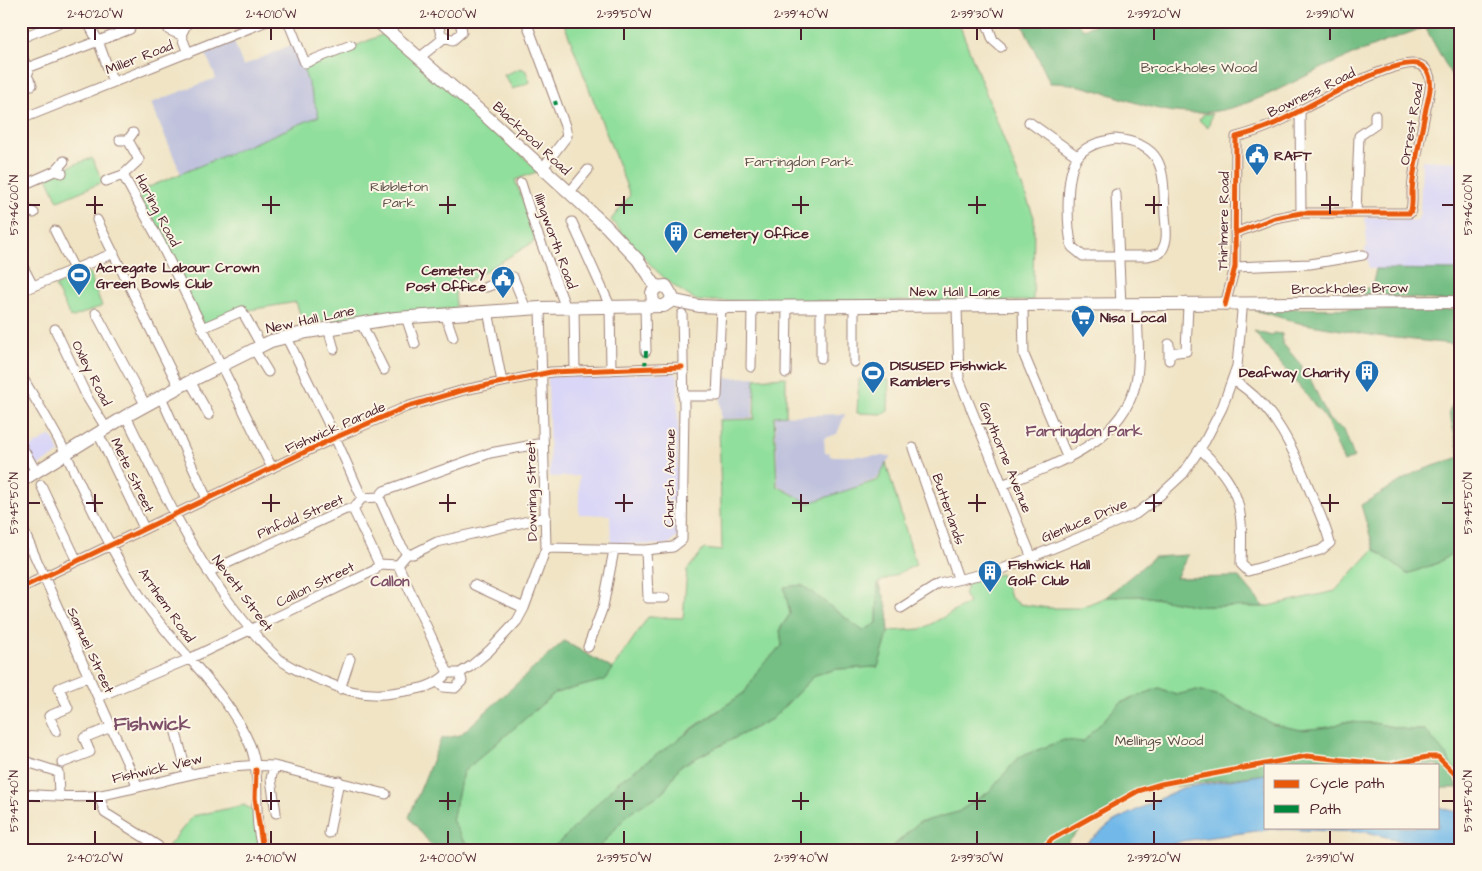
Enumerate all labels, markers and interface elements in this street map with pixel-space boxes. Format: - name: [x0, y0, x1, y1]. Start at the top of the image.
- text: 2°40'20"W: [67, 6, 124, 23]
- text: 2°40'10"W: [246, 6, 297, 23]
- text: 2°40'00"W: [420, 6, 477, 23]
- text: 2°39'50"W: [597, 6, 652, 23]
- text: 2°39'40"W: [774, 6, 829, 23]
- text: 2°39'30"W: [951, 6, 1004, 23]
- text: 2°39'20"W: [1128, 6, 1181, 23]
- text: 2°39'10"W: [1306, 6, 1355, 23]
- street label: Miller Road: [103, 36, 176, 80]
- park label: Brockholes Wood: [1141, 58, 1257, 78]
- street label: Bowness Road: [1264, 63, 1359, 123]
- street label: Orrest Road: [1395, 82, 1429, 167]
- street label: Blackpool Road: [488, 97, 575, 180]
- public building icon: RAFT: [1244, 142, 1270, 176]
- place label: RAFT: [1274, 146, 1312, 166]
- park label: Farringdon Park: [745, 152, 854, 172]
- street label: Harling Road: [130, 171, 185, 250]
- street label: Thirlmere Road: [1213, 171, 1235, 271]
- text: 53°46'00"N: [6, 174, 23, 235]
- text: 53°46'00"N: [1460, 174, 1477, 235]
- park label: Ribbleton Park: [370, 177, 428, 213]
- street label: Illingworth Road: [529, 191, 582, 292]
- building icon: Cemetery Office: [663, 220, 689, 254]
- place label: Cemetery Office: [694, 224, 809, 244]
- place label: Acregate Labour Crown Green Bowls Club: [96, 258, 259, 294]
- place label: Cemetery Post Office: [406, 261, 486, 297]
- sports icon: Acregate Labour Crown Green Bowls Club: [66, 262, 92, 296]
- public building icon: Cemetery Post Office: [490, 265, 516, 299]
- street label: Brockholes Brow: [1291, 278, 1409, 300]
- street label: New Hall Lane: [910, 282, 1001, 302]
- street label: New Hall Lane: [264, 301, 357, 339]
- supermarket icon: Nisa Local: [1070, 304, 1096, 338]
- place label: Nisa Local: [1100, 308, 1167, 328]
- street label: Oxley Road: [66, 337, 116, 410]
- place label: DISUSED Fishwick Ramblers: [890, 356, 1007, 392]
- building icon: Deafway Charity: [1354, 359, 1380, 393]
- sports icon: DISUSED Fishwick Ramblers: [860, 360, 886, 394]
- place label: Deafway Charity: [1239, 363, 1350, 383]
- street label: Fishwick Parade: [282, 397, 389, 459]
- street label: Gaythorne Avenue: [974, 399, 1037, 516]
- district label: Farringdon Park: [1026, 421, 1143, 444]
- street label: Church Avenue: [659, 428, 681, 527]
- street label: Mete Street: [105, 435, 159, 517]
- street label: Downing Street: [521, 440, 543, 541]
- text: 53°45'50"N: [6, 471, 23, 534]
- street label: Butterlands: [927, 471, 970, 548]
- text: 53°45'50"N: [1460, 471, 1477, 534]
- street label: Pinfold Street: [254, 490, 347, 544]
- street label: Glenluce Drive: [1038, 494, 1131, 548]
- street label: Nevett Street: [207, 551, 278, 636]
- place label: Fishwick Hall Golf Club: [1008, 555, 1091, 591]
- street label: Callon Street: [273, 557, 358, 613]
- building icon: Fishwick Hall Golf Club: [977, 559, 1003, 593]
- street label: Arnhem Road: [133, 564, 199, 647]
- district label: Callon: [371, 571, 410, 592]
- street label: Samuel Street: [61, 604, 119, 697]
- district label: Fishwick: [114, 711, 191, 738]
- park label: Mellings Wood: [1115, 731, 1203, 751]
- street label: Fishwick View: [110, 749, 204, 789]
- legend: [1264, 764, 1440, 828]
- text: 53°45'40"N: [6, 770, 23, 832]
- text: 53°45'40"N: [1460, 770, 1477, 832]
- text: Cycle path: [1310, 773, 1385, 795]
- text: Path: [1310, 799, 1341, 820]
- text: 2°40'20"W: [67, 850, 124, 867]
- text: 2°40'10"W: [246, 850, 297, 867]
- text: 2°40'00"W: [420, 850, 477, 867]
- text: 2°39'50"W: [597, 850, 652, 867]
- text: 2°39'40"W: [774, 850, 829, 867]
- text: 2°39'30"W: [951, 850, 1004, 867]
- text: 2°39'20"W: [1128, 850, 1181, 867]
- text: 2°39'10"W: [1306, 850, 1355, 867]

